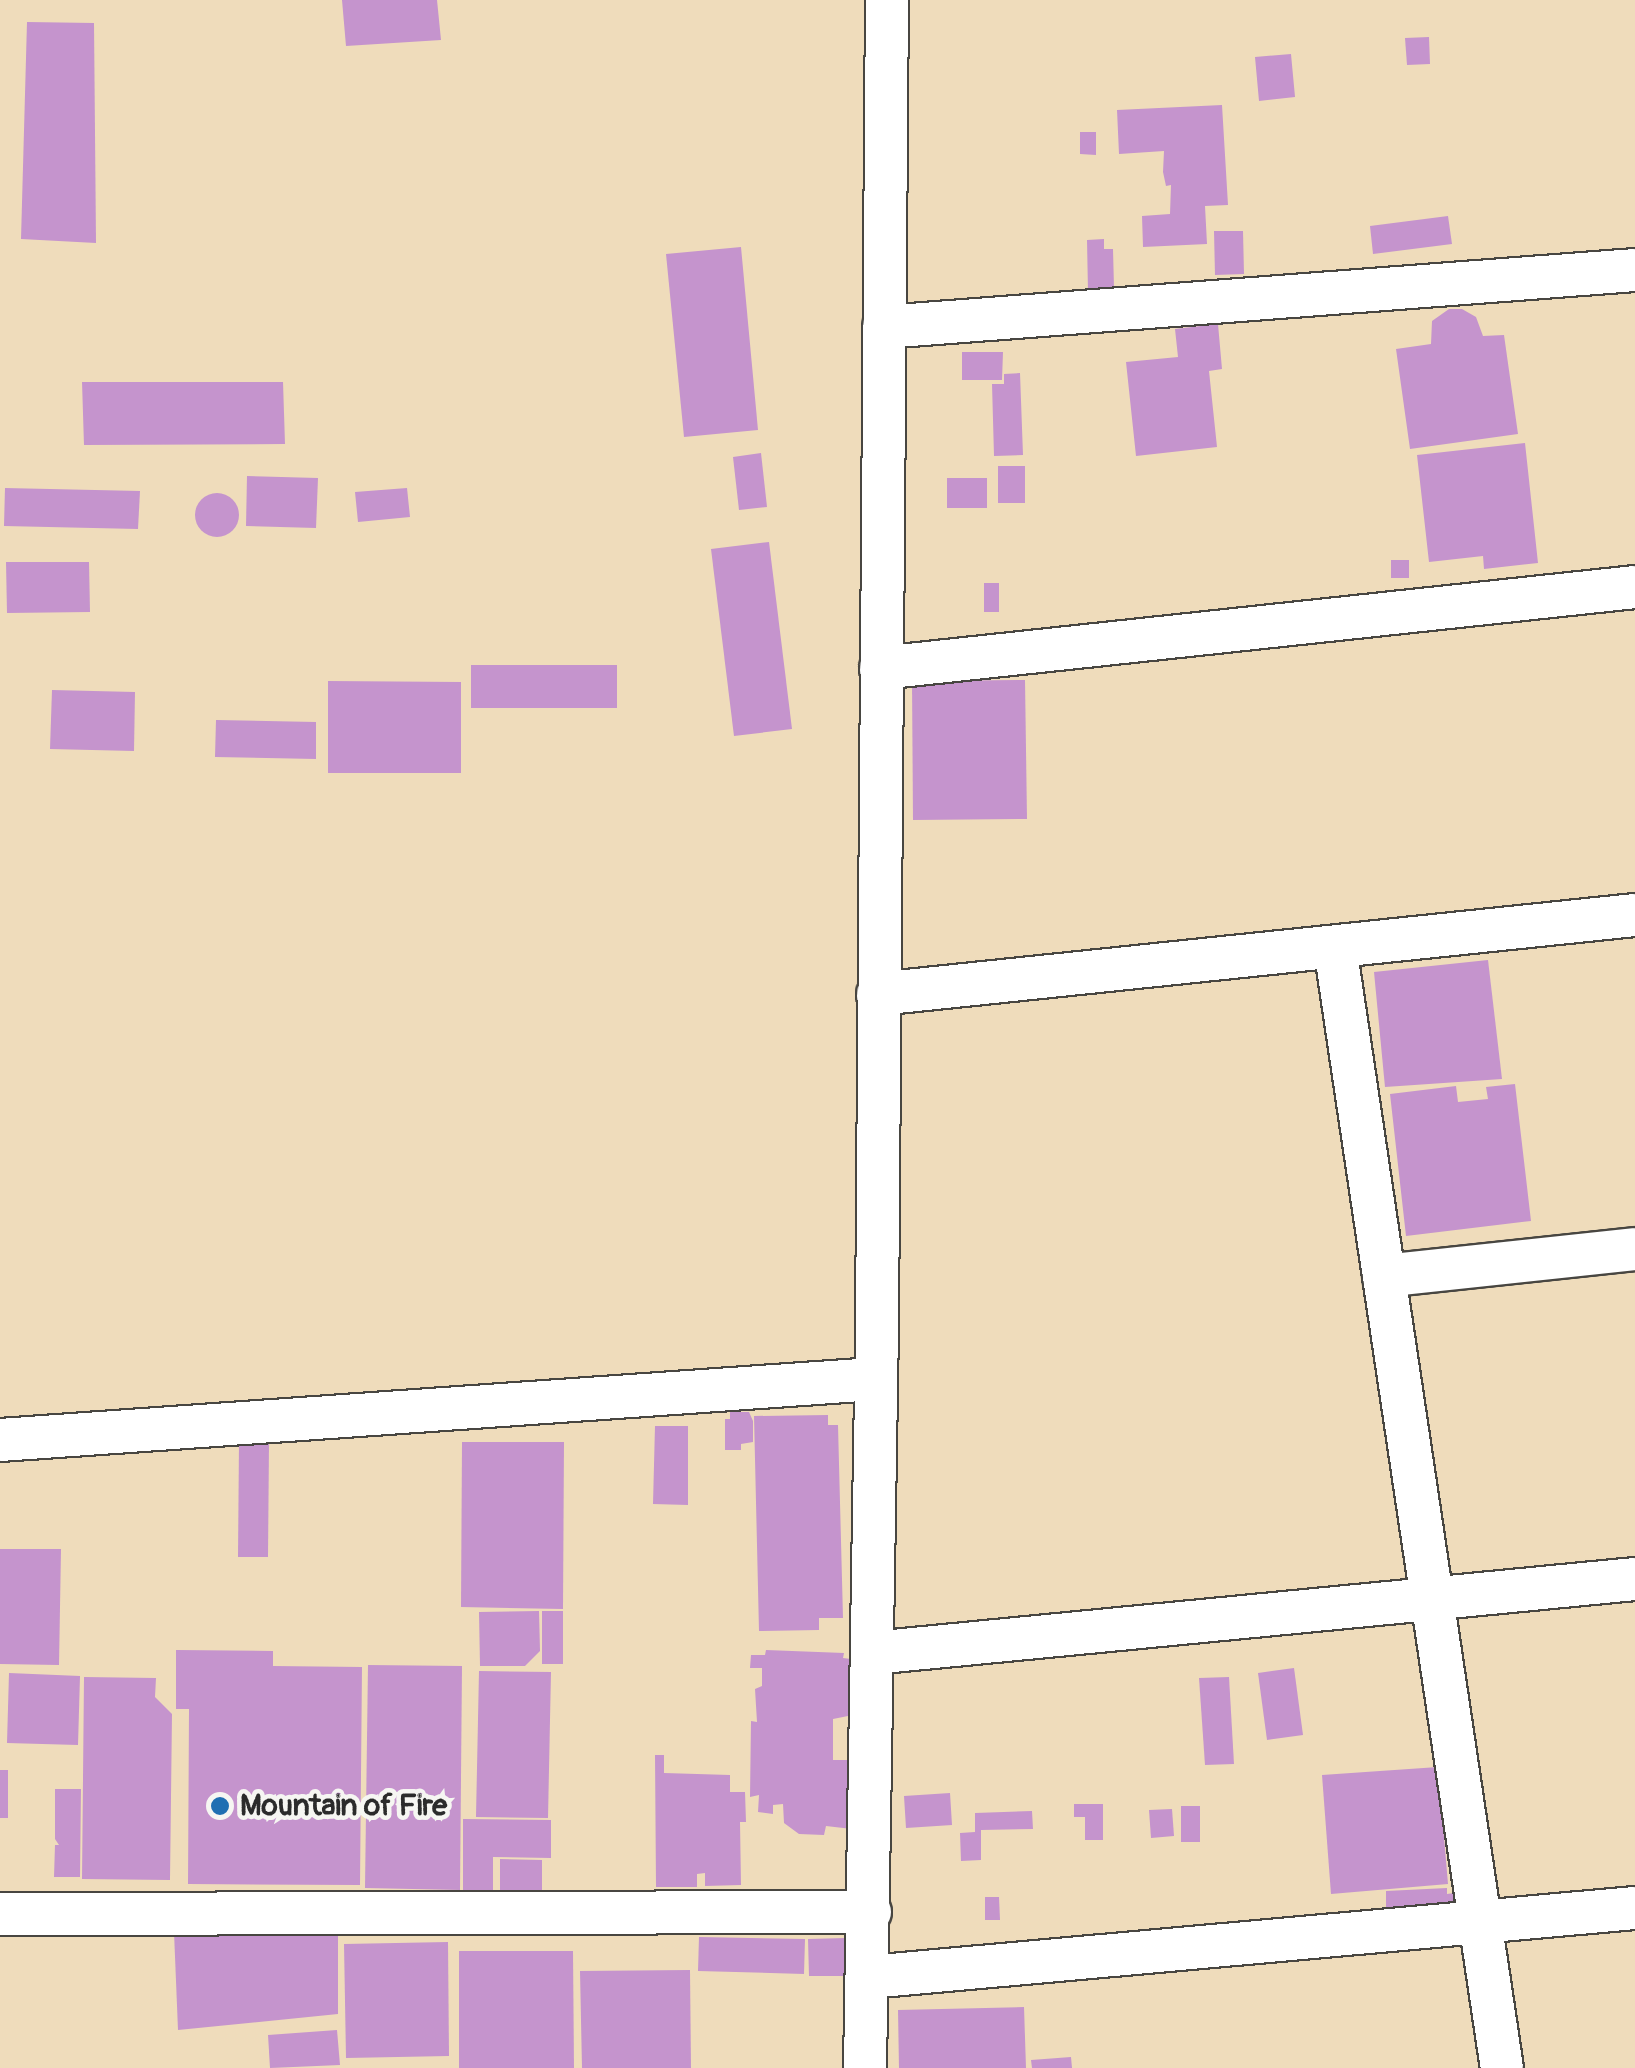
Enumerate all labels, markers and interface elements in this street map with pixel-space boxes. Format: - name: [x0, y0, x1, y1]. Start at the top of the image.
- place label: Mountain of Fire: [240, 1788, 447, 1824]
- marker: Mountain of Fire: [209, 1795, 231, 1817]

